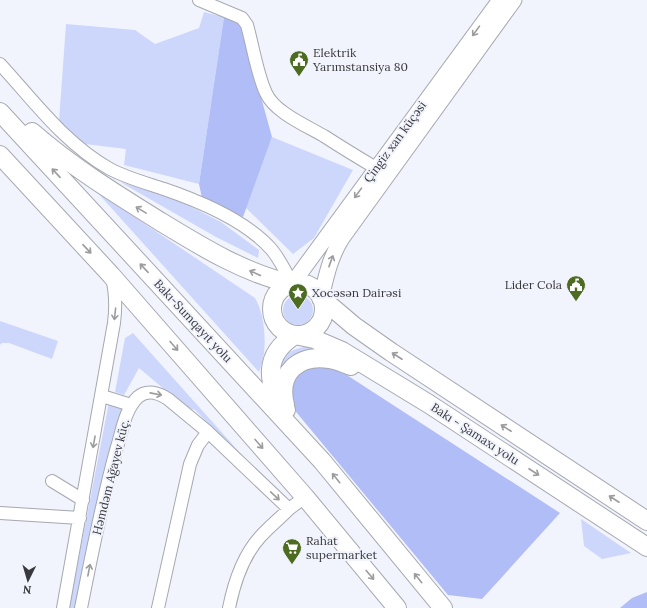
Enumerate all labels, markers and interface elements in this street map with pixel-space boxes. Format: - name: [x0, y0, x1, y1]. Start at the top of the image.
- one-way arrow: [472, 26, 480, 37]
- place label: Elektrik Yarımstansiya 80: [312, 45, 408, 74]
- public building icon: Elektrik Yarımstansiya 80: [288, 49, 310, 77]
- street label: Çingiz xan küçəsi: [360, 98, 429, 185]
- one-way arrow: [51, 167, 60, 178]
- one-way arrow: [354, 187, 362, 198]
- one-way arrow: [135, 205, 147, 213]
- one-way arrow: [82, 244, 92, 254]
- one-way arrow: [327, 255, 335, 267]
- one-way arrow: [139, 263, 149, 273]
- one-way arrow: [249, 268, 261, 276]
- public building icon: Lider Cola: [565, 274, 587, 302]
- street label: Bakı-Sumqayıt yolu: [151, 276, 236, 365]
- place label: Lider Cola: [505, 277, 562, 292]
- place icon: Xocəsən Dairəsi: [287, 282, 309, 310]
- place label: Xocəsən Dairəsi: [312, 285, 401, 300]
- one-way arrow: [112, 307, 119, 320]
- one-way arrow: [169, 341, 178, 351]
- one-way arrow: [391, 352, 403, 360]
- one-way arrow: [149, 390, 162, 398]
- street label: Bakı - Şamaxı yolu: [428, 399, 522, 468]
- street label: Həmdəm Ağayev küç.: [89, 417, 132, 537]
- one-way arrow: [501, 424, 512, 432]
- one-way arrow: [90, 435, 98, 448]
- one-way arrow: [254, 439, 264, 449]
- one-way arrow: [528, 469, 540, 477]
- one-way arrow: [331, 472, 340, 483]
- one-way arrow: [270, 491, 280, 501]
- one-way arrow: [609, 495, 620, 503]
- place label: Rahat supermarket: [306, 533, 377, 562]
- supermarket icon: Rahat supermarket: [281, 537, 303, 565]
- north arrow: [8, 560, 48, 600]
- one-way arrow: [85, 564, 93, 577]
- one-way arrow: [366, 570, 375, 581]
- one-way arrow: [414, 572, 423, 583]
- text: N: [22, 583, 32, 597]

